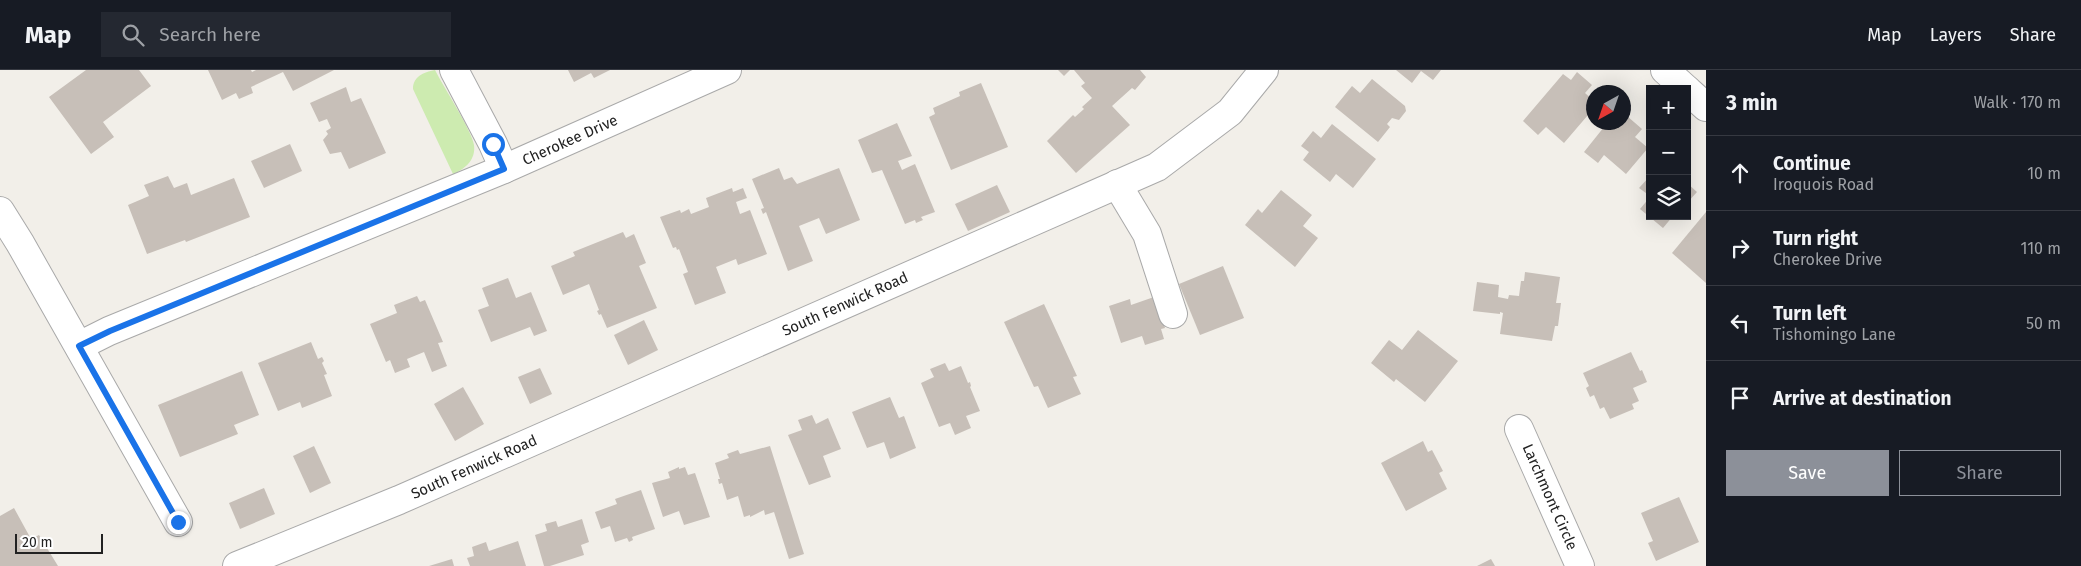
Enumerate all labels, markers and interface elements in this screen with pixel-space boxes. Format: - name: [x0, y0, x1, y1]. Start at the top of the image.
- search box: [101, 12, 451, 57]
- text: Map: [25, 21, 71, 49]
- icon: search: [119, 21, 147, 49]
- text: Search here: [159, 23, 261, 46]
- text: Map: [1867, 24, 1902, 46]
- text: Layers: [1930, 24, 1982, 46]
- text: Share: [2010, 24, 2056, 46]
- north arrow: [1586, 85, 1631, 130]
- map controls: [1646, 85, 1691, 220]
- button: +: [1646, 85, 1691, 130]
- text: 3 min: [1726, 90, 1778, 116]
- text: Walk · 170 m: [1974, 93, 2061, 112]
- street label: Cherokee Drive: [520, 111, 620, 169]
- button: −: [1646, 130, 1691, 175]
- route start: [482, 133, 505, 156]
- text: Continue: [1773, 152, 1851, 175]
- icon: ahead: [1726, 159, 1754, 187]
- text: 10 m: [2027, 164, 2061, 183]
- button: layers: [1646, 175, 1691, 220]
- text: Iroquois Road: [1773, 175, 1874, 194]
- text: Turn right: [1773, 227, 1858, 250]
- icon: right: [1726, 234, 1754, 262]
- text: 110 m: [2020, 239, 2061, 258]
- text: Cherokee Drive: [1773, 250, 1882, 269]
- street label: South Fenwick Road: [779, 268, 911, 340]
- text: Turn left: [1773, 302, 1847, 325]
- icon: left: [1726, 309, 1754, 337]
- text: 50 m: [2026, 314, 2061, 333]
- text: Tishomingo Lane: [1773, 325, 1896, 344]
- icon: arrive: [1726, 384, 1754, 412]
- text: Arrive at destination: [1773, 387, 1952, 410]
- street label: South Fenwick Road: [408, 431, 540, 503]
- street label: Larchmont Circle: [1519, 441, 1581, 553]
- button: Save: [1726, 450, 1889, 496]
- button: Share: [1899, 450, 2061, 496]
- route end: [167, 511, 190, 534]
- scale bar: [15, 531, 102, 554]
- text: 20 m: [22, 534, 52, 551]

